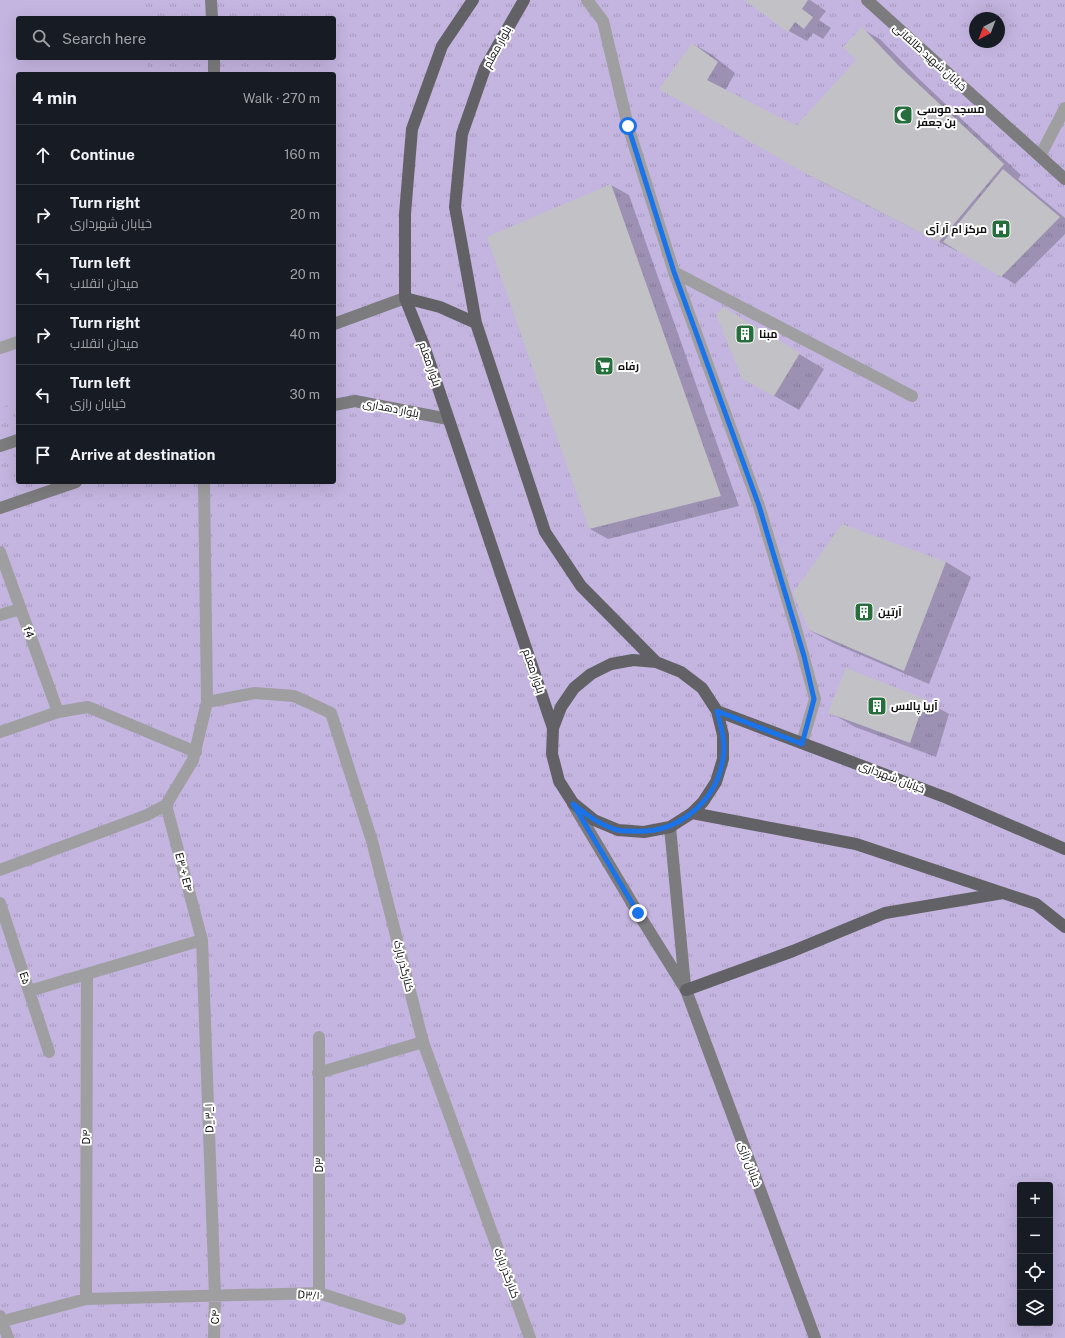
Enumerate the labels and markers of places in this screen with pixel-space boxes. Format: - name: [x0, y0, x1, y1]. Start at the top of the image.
- place label: مسجد موسی بن جعفر: [916, 103, 984, 129]
- mosque icon: مسجد موسی بن جعفر: [892, 104, 914, 126]
- hospital icon: مرکز ام آر آی: [990, 218, 1012, 240]
- place label: مرکز ام آر آی: [925, 223, 987, 237]
- building icon: مبنا: [734, 323, 756, 345]
- place label: مبنا: [759, 328, 778, 341]
- supermarket icon: رفاه: [593, 355, 615, 377]
- place label: رفاه: [618, 360, 639, 373]
- building icon: آرتین: [853, 601, 875, 623]
- place label: آرتین: [878, 606, 902, 619]
- building icon: آریا پالاس: [866, 695, 888, 717]
- place label: آریا پالاس: [891, 700, 938, 715]

